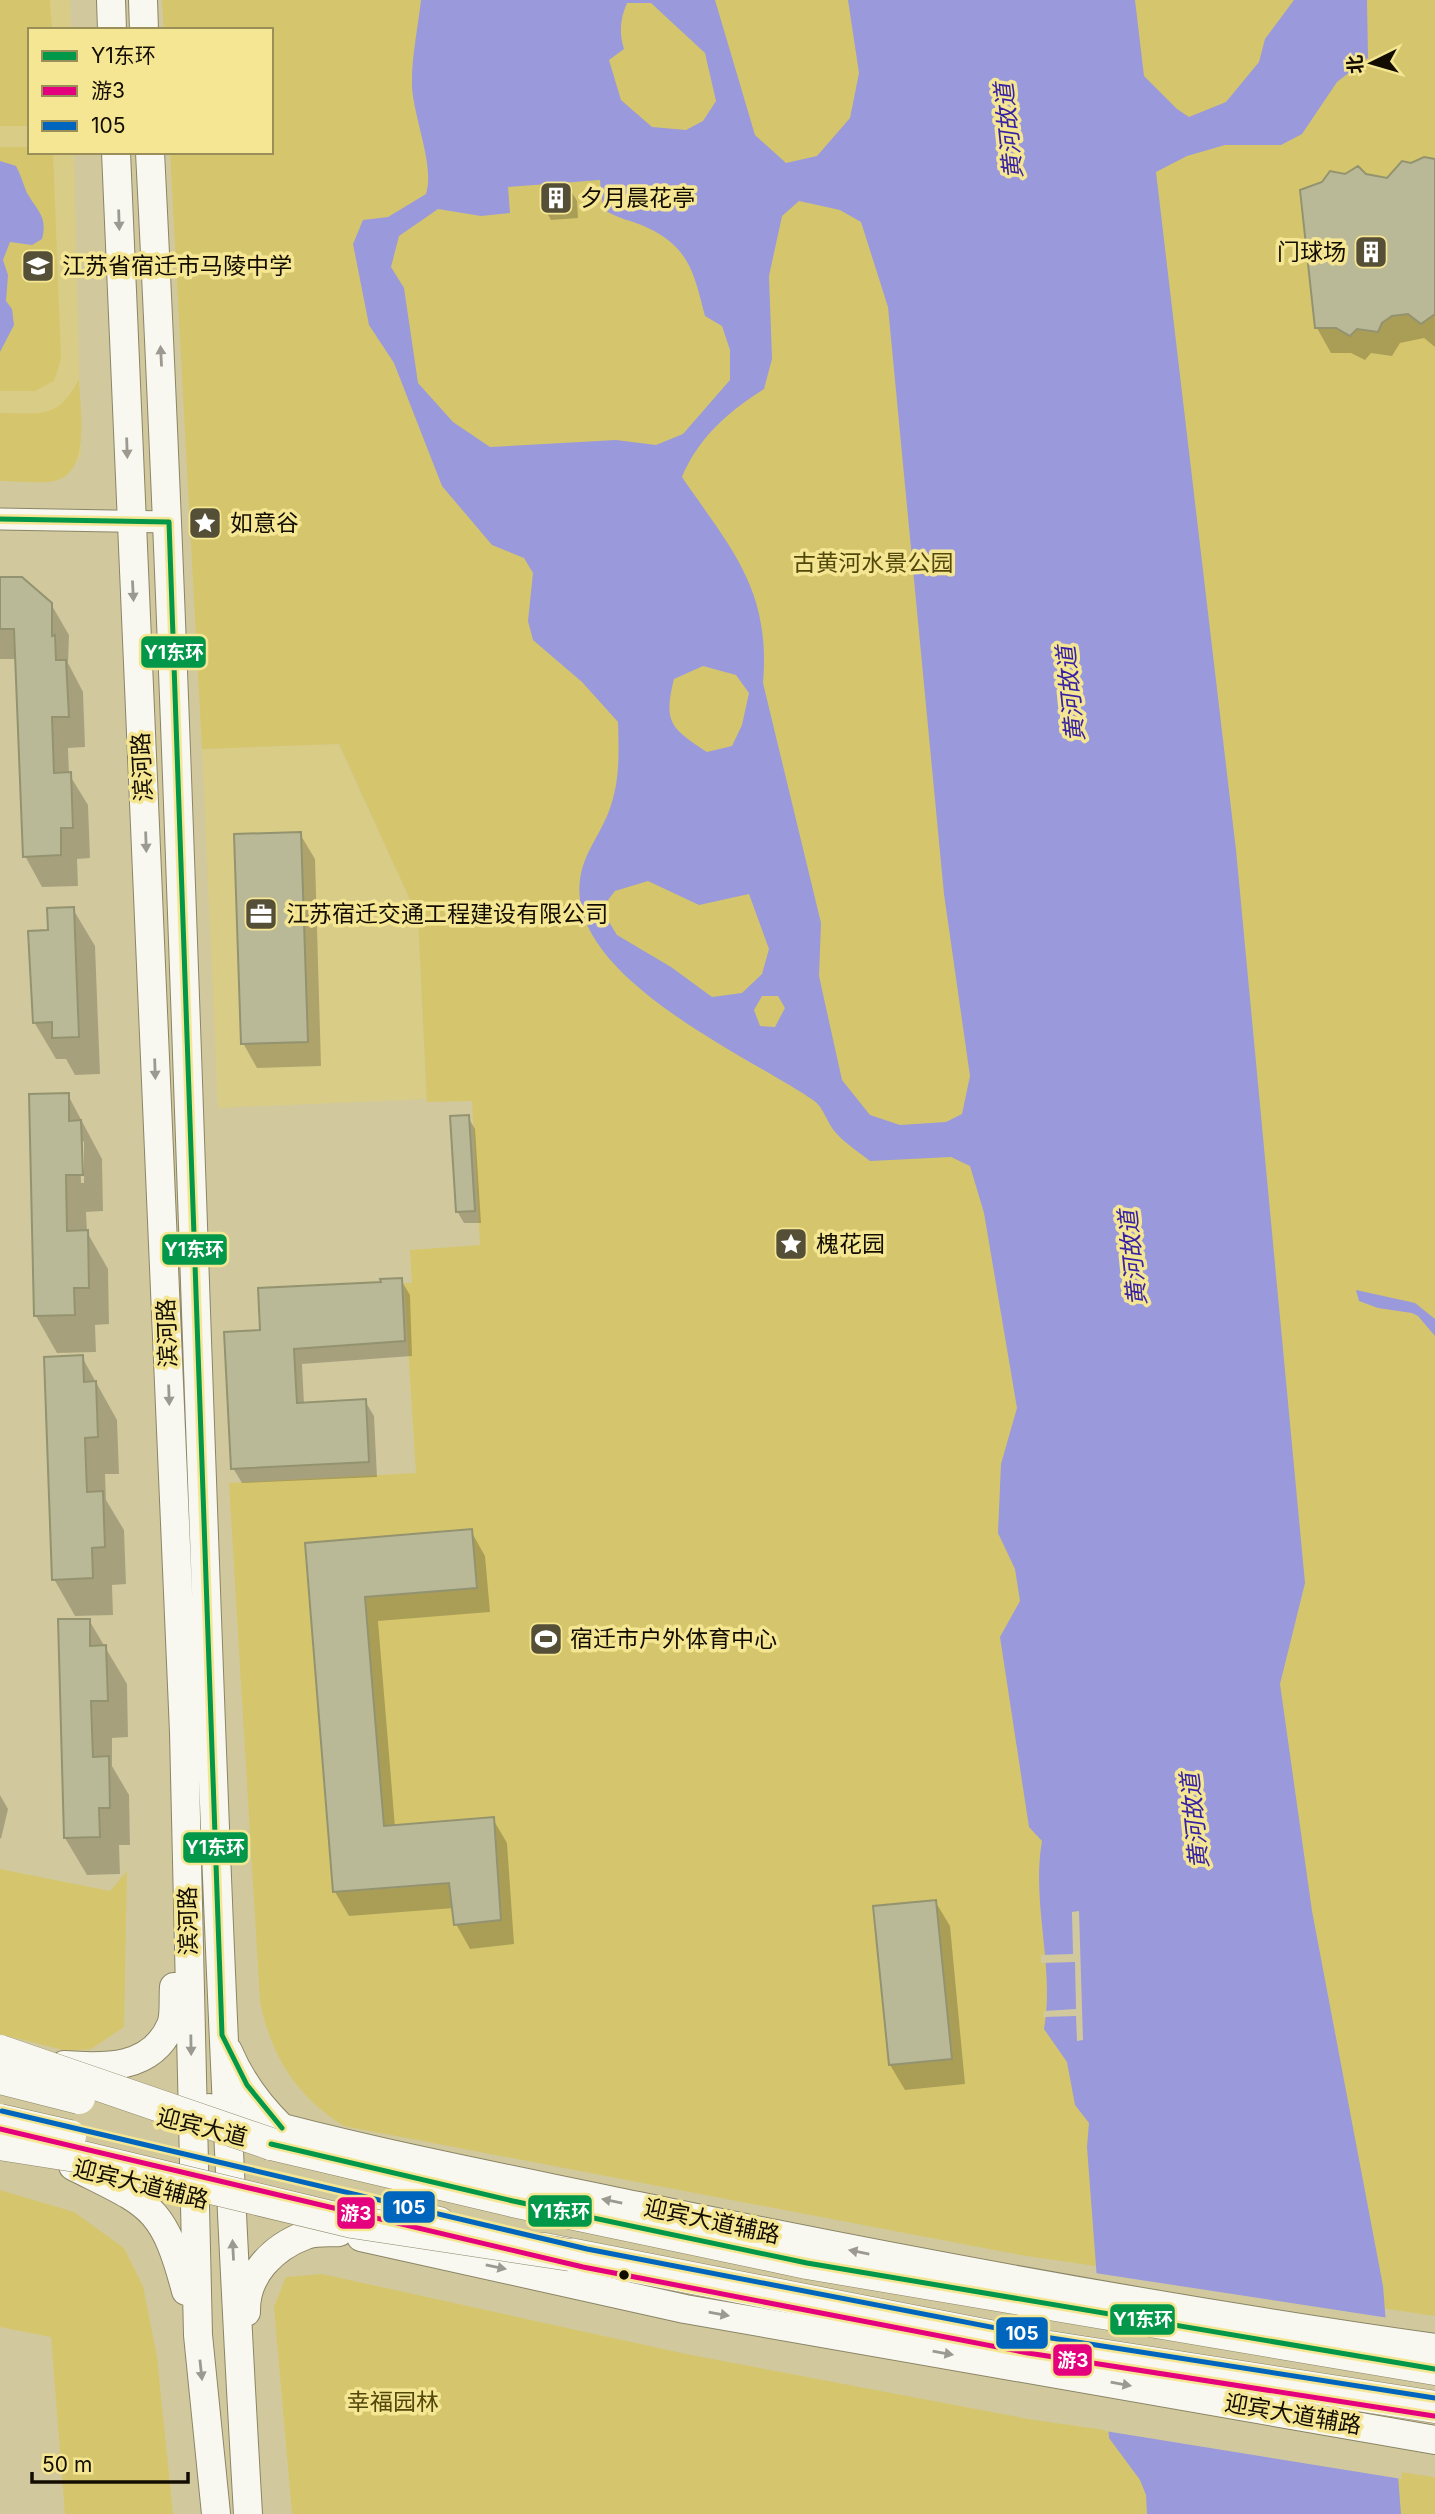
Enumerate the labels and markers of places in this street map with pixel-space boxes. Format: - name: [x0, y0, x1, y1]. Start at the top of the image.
- building icon: 夕月晨花亭: [537, 179, 575, 217]
- place label: 夕月晨花亭: [580, 184, 695, 212]
- building icon: 门球场: [1352, 233, 1390, 271]
- place label: 门球场: [1277, 238, 1346, 266]
- school or university icon: 江苏省宿迁市马陵中学: [19, 247, 57, 285]
- place label: 江苏省宿迁市马陵中学: [62, 252, 292, 280]
- place icon: 如意谷: [186, 504, 224, 542]
- place label: 如意谷: [230, 509, 299, 537]
- office icon: 江苏宿迁交通工程建设有限公司: [242, 895, 280, 933]
- place label: 江苏宿迁交通工程建设有限公司: [286, 900, 608, 928]
- place icon: 槐花园: [772, 1225, 810, 1263]
- place label: 槐花园: [816, 1230, 885, 1258]
- sports icon: 宿迁市户外体育中心: [527, 1620, 565, 1658]
- place label: 宿迁市户外体育中心: [570, 1625, 777, 1653]
- unlabelled marker: [617, 2268, 631, 2282]

